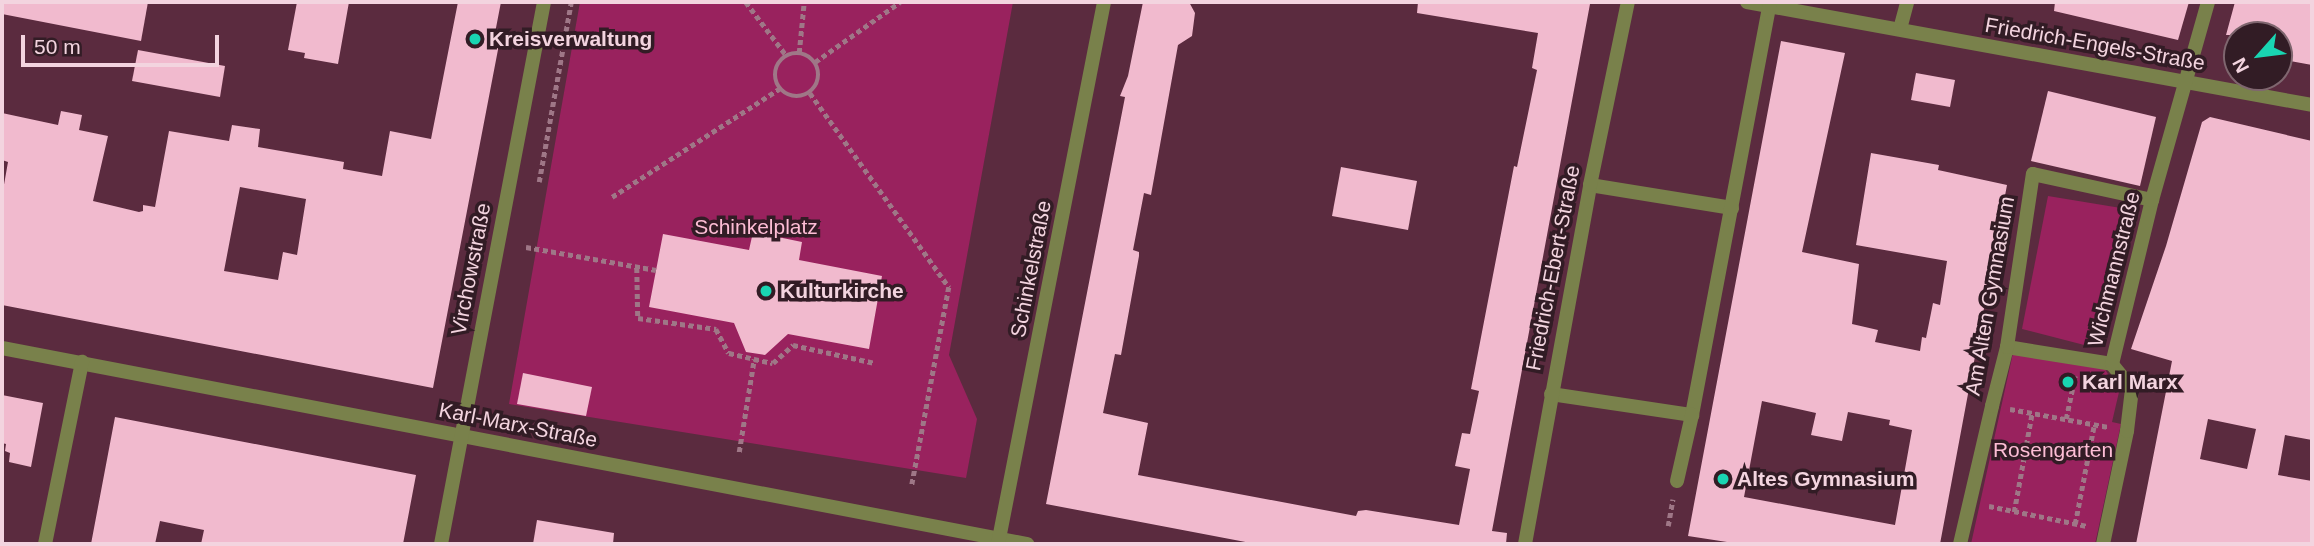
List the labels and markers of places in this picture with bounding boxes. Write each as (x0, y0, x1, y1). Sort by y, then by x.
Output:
place label: Kreisverwaltung (489, 26, 652, 52)
marker: Kreisverwaltung (467, 31, 483, 47)
place label: Kulturkirche (780, 278, 904, 304)
marker: Kulturkirche (758, 283, 774, 299)
place label: Karl Marx (2082, 369, 2178, 395)
marker: Karl Marx (2060, 374, 2076, 390)
place label: Altes Gymnasium (1737, 466, 1914, 492)
marker: Altes Gymnasium (1715, 471, 1731, 487)

